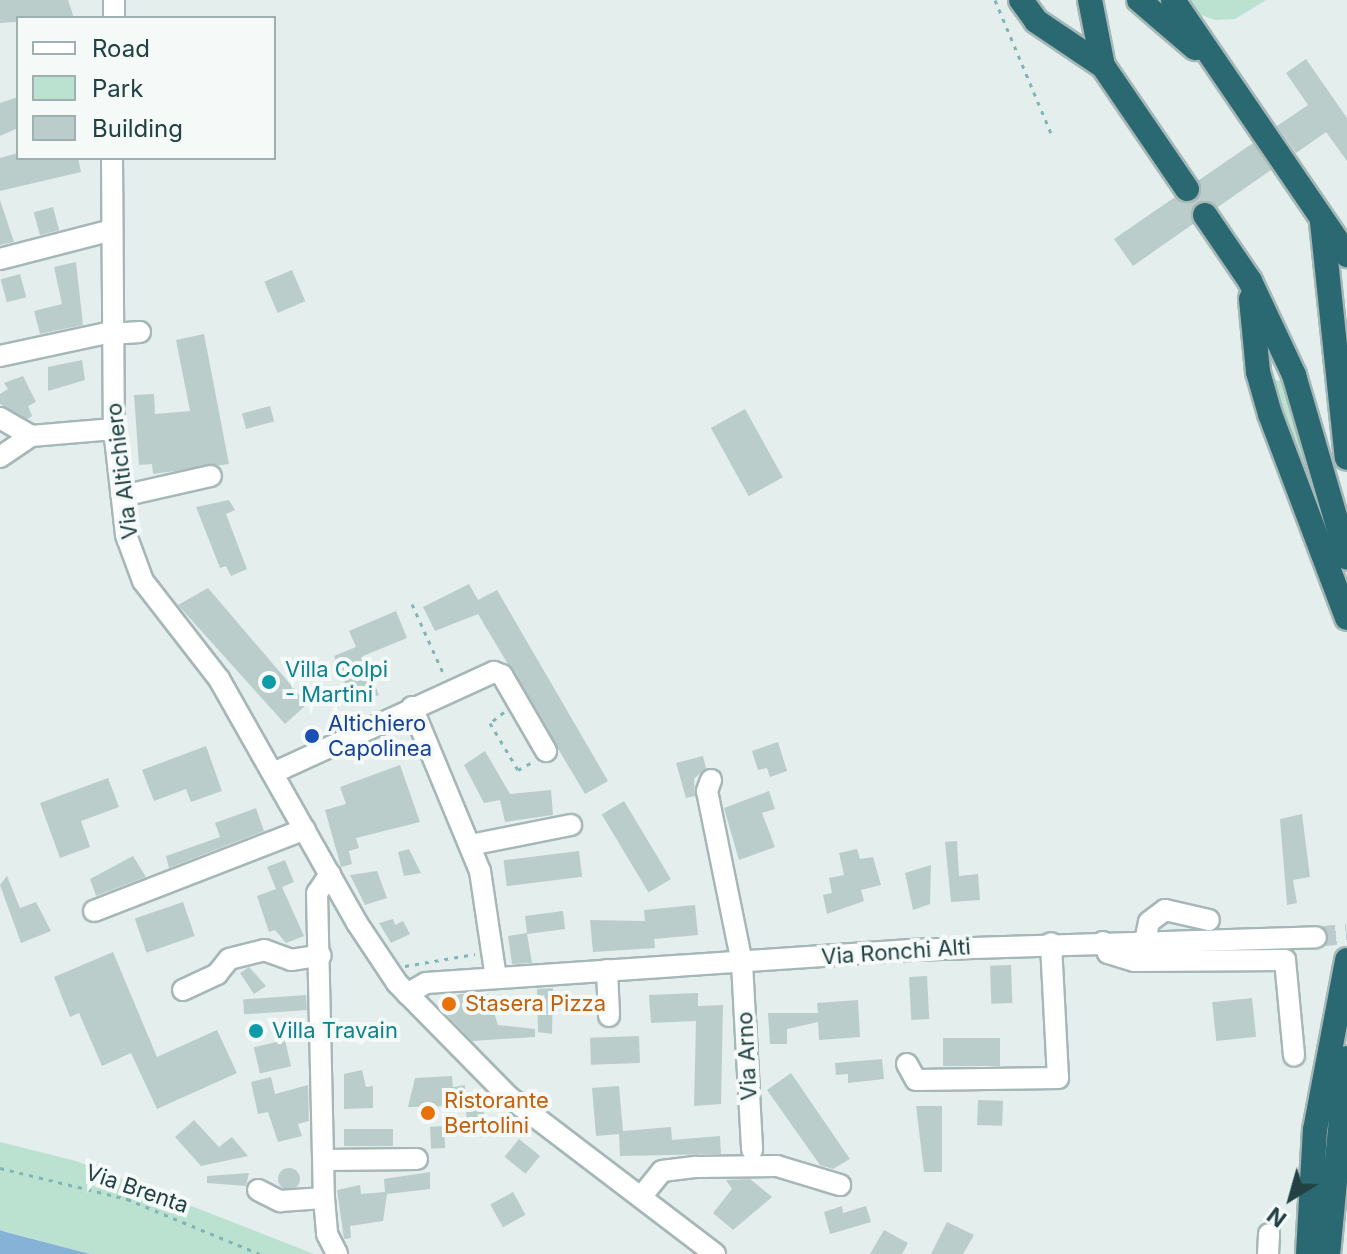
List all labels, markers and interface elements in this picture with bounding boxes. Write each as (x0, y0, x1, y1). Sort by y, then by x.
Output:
legend (16, 16, 276, 160)
text: Road (92, 34, 150, 63)
text: Park (92, 74, 143, 103)
text: Building (92, 114, 183, 143)
street label: Via Altichiero (101, 401, 143, 541)
place label: Villa Colpi - Martini (285, 656, 388, 708)
marker: Villa Colpi - Martini (260, 673, 278, 691)
place label: Altichiero Capolinea (328, 710, 432, 762)
marker: Altichiero Capolinea (303, 727, 321, 745)
street label: Via Ronchi Alti (821, 934, 971, 970)
place label: Stasera Pizza (465, 991, 606, 1017)
marker: Stasera Pizza (440, 995, 458, 1013)
street label: Via Arno (731, 1011, 763, 1101)
place label: Villa Travain (272, 1018, 398, 1044)
marker: Villa Travain (247, 1022, 265, 1040)
place label: Ristorante Bertolini (444, 1087, 549, 1138)
marker: Ristorante Bertolini (419, 1104, 437, 1122)
north arrow (1251, 1158, 1331, 1238)
street label: Via Brenta (82, 1159, 192, 1219)
text: N (1262, 1202, 1291, 1233)

